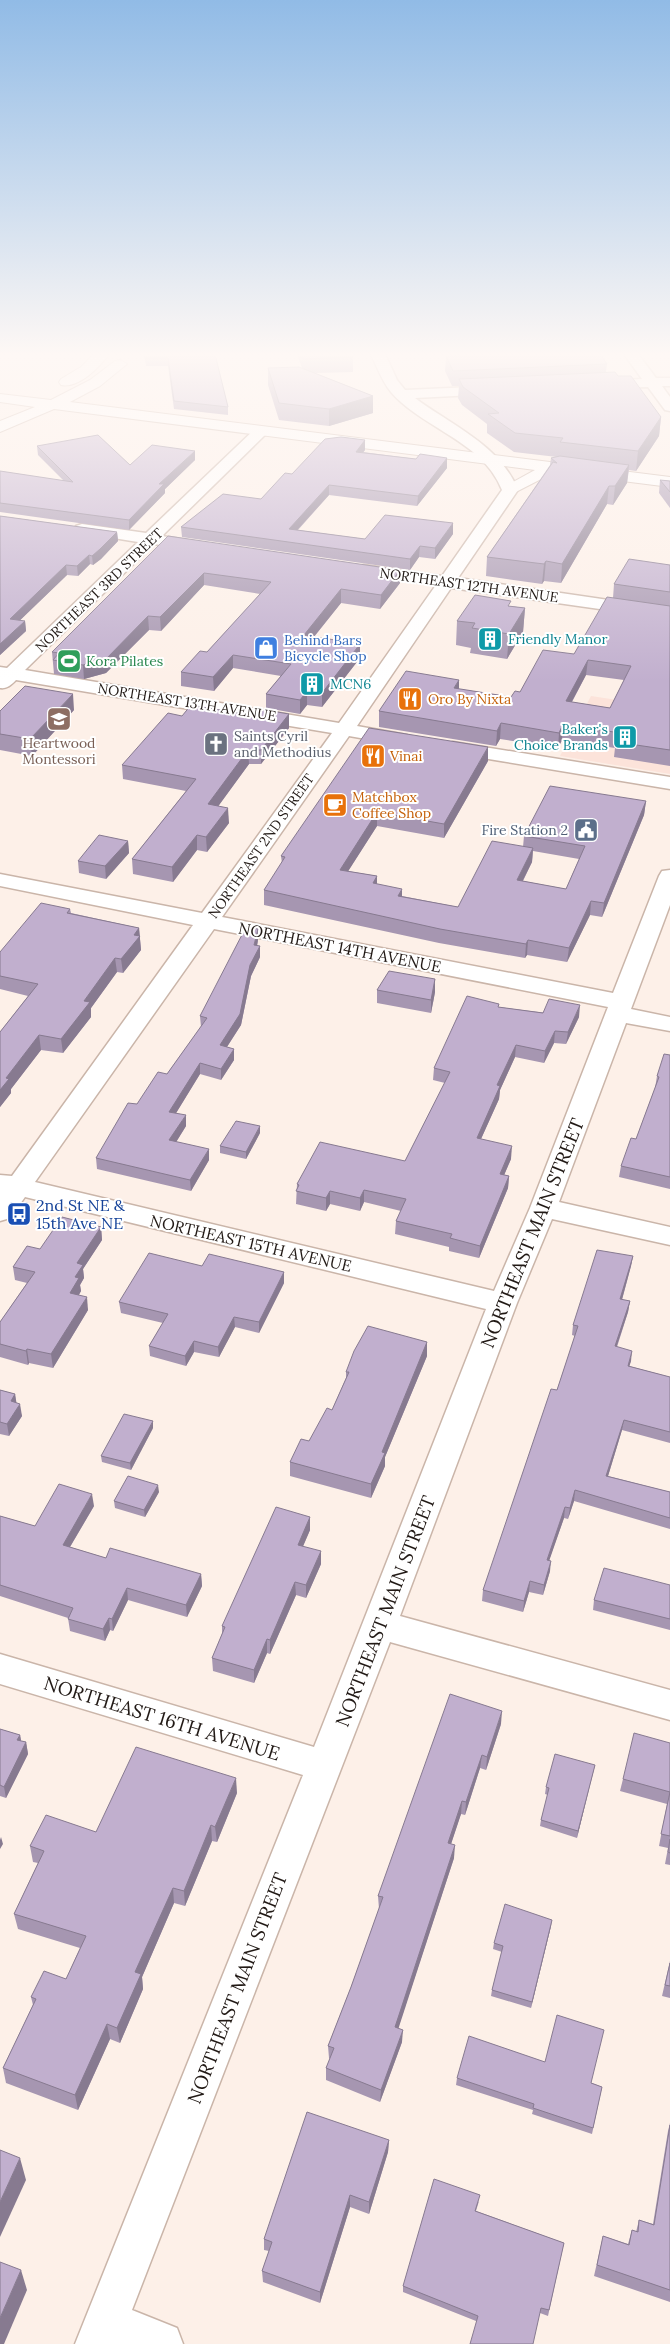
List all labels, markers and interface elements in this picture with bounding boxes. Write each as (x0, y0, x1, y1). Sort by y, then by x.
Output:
street label: NORTHEAST 3RD STREET (31, 524, 167, 656)
street label: NORTHEAST 12TH AVENUE (378, 564, 560, 607)
building icon: Friendly Manor (477, 626, 503, 652)
place label: Friendly Manor (508, 630, 608, 648)
place label: Behind Bars Bicycle Shop (284, 631, 367, 665)
shop icon: Behind Bars Bicycle Shop (253, 635, 279, 661)
sports icon: Kora Pilates (56, 648, 82, 674)
place label: Kora Pilates (86, 652, 163, 670)
building icon: MCN6 (299, 671, 325, 697)
place label: MCN6 (330, 675, 371, 693)
street label: NORTHEAST 13TH AVENUE (96, 679, 278, 725)
restaurant icon: Oro By Nixta (397, 686, 423, 712)
place label: Oro By Nixta (428, 690, 511, 708)
school or university icon: Heartwood Montessori (46, 706, 72, 732)
place label: Baker's Choice Brands (514, 720, 608, 754)
building icon: Baker's Choice Brands (612, 724, 638, 750)
place label: Saints Cyril and Methodius (234, 727, 331, 761)
church icon: Saints Cyril and Methodius (203, 731, 229, 757)
place label: Heartwood Montessori (22, 734, 96, 768)
restaurant icon: Vinai (360, 743, 386, 769)
place label: Vinai (389, 747, 423, 765)
street label: NORTHEAST 2ND STREET (204, 770, 318, 922)
place label: Matchbox Coffee Shop (352, 788, 431, 822)
cafe icon: Matchbox Coffee Shop (322, 792, 348, 818)
public building icon: Fire Station 2 (573, 817, 599, 843)
place label: Fire Station 2 (482, 821, 568, 839)
street label: NORTHEAST 14TH AVENUE (237, 917, 443, 977)
street label: NORTHEAST MAIN STREET (475, 1115, 589, 1351)
place label: 2nd St NE & 15th Ave NE (36, 1195, 126, 1233)
bus stop icon: 2nd St NE & 15th Ave NE (6, 1201, 32, 1227)
street label: NORTHEAST 15TH AVENUE (148, 1210, 354, 1276)
street label: NORTHEAST MAIN STREET (330, 1492, 440, 1730)
street label: NORTHEAST 16TH AVENUE (41, 1671, 283, 1765)
street label: NORTHEAST MAIN STREET (182, 1869, 292, 2107)

